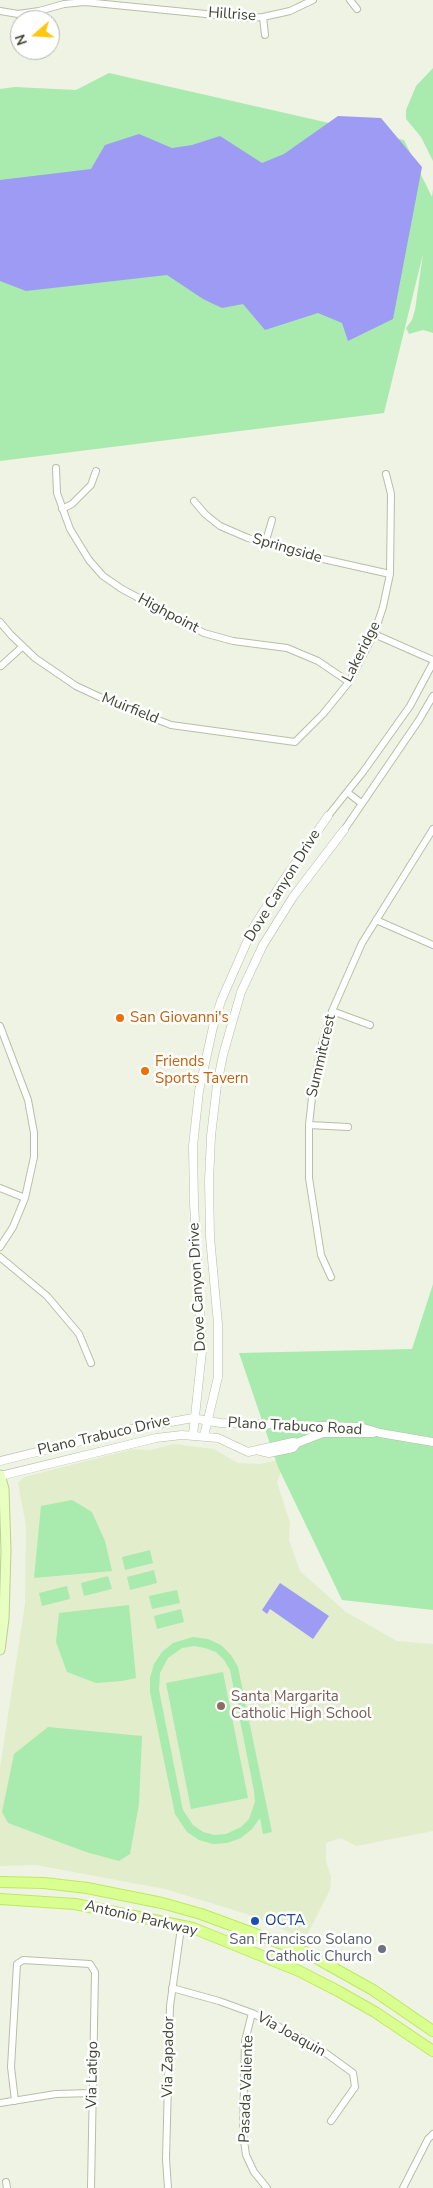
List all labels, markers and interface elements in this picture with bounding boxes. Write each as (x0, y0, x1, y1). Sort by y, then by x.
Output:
street label: Hillrise (208, 4, 256, 26)
north arrow (10, 10, 60, 60)
text: N (11, 32, 32, 48)
street label: Springside (250, 530, 324, 568)
street label: Highpoint (134, 590, 202, 638)
street label: Lakeridge (339, 619, 385, 685)
street label: Muirfield (99, 689, 161, 729)
street label: Dove Canyon Drive (241, 827, 325, 945)
place label: San Giovanni's (130, 1009, 229, 1027)
marker: San Giovanni's (114, 1012, 126, 1024)
street label: Summitcrest (304, 1013, 340, 1099)
place label: Friends Sports Tavern (155, 1053, 249, 1088)
marker: Friends Sports Tavern (139, 1065, 151, 1077)
street label: Dove Canyon Drive (186, 1222, 210, 1352)
street label: Plano Trabuco Drive (36, 1412, 172, 1460)
street label: Plano Trabuco Road (227, 1414, 363, 1440)
place label: Santa Margarita Catholic High School (231, 1688, 371, 1723)
marker: Santa Margarita Catholic High School (215, 1700, 227, 1712)
street label: Antonio Parkway (83, 1897, 199, 1941)
place label: OCTA (265, 1912, 305, 1930)
marker: OCTA (249, 1915, 261, 1927)
place label: San Francisco Solano Catholic Church (229, 1931, 372, 1966)
marker: San Francisco Solano Catholic Church (376, 1943, 388, 1955)
street label: Via Joaquin (253, 2009, 329, 2061)
street label: Via Zapador (159, 2016, 179, 2098)
street label: Pasada Valiente (236, 2035, 258, 2143)
street label: Via Latigo (83, 2041, 103, 2109)

